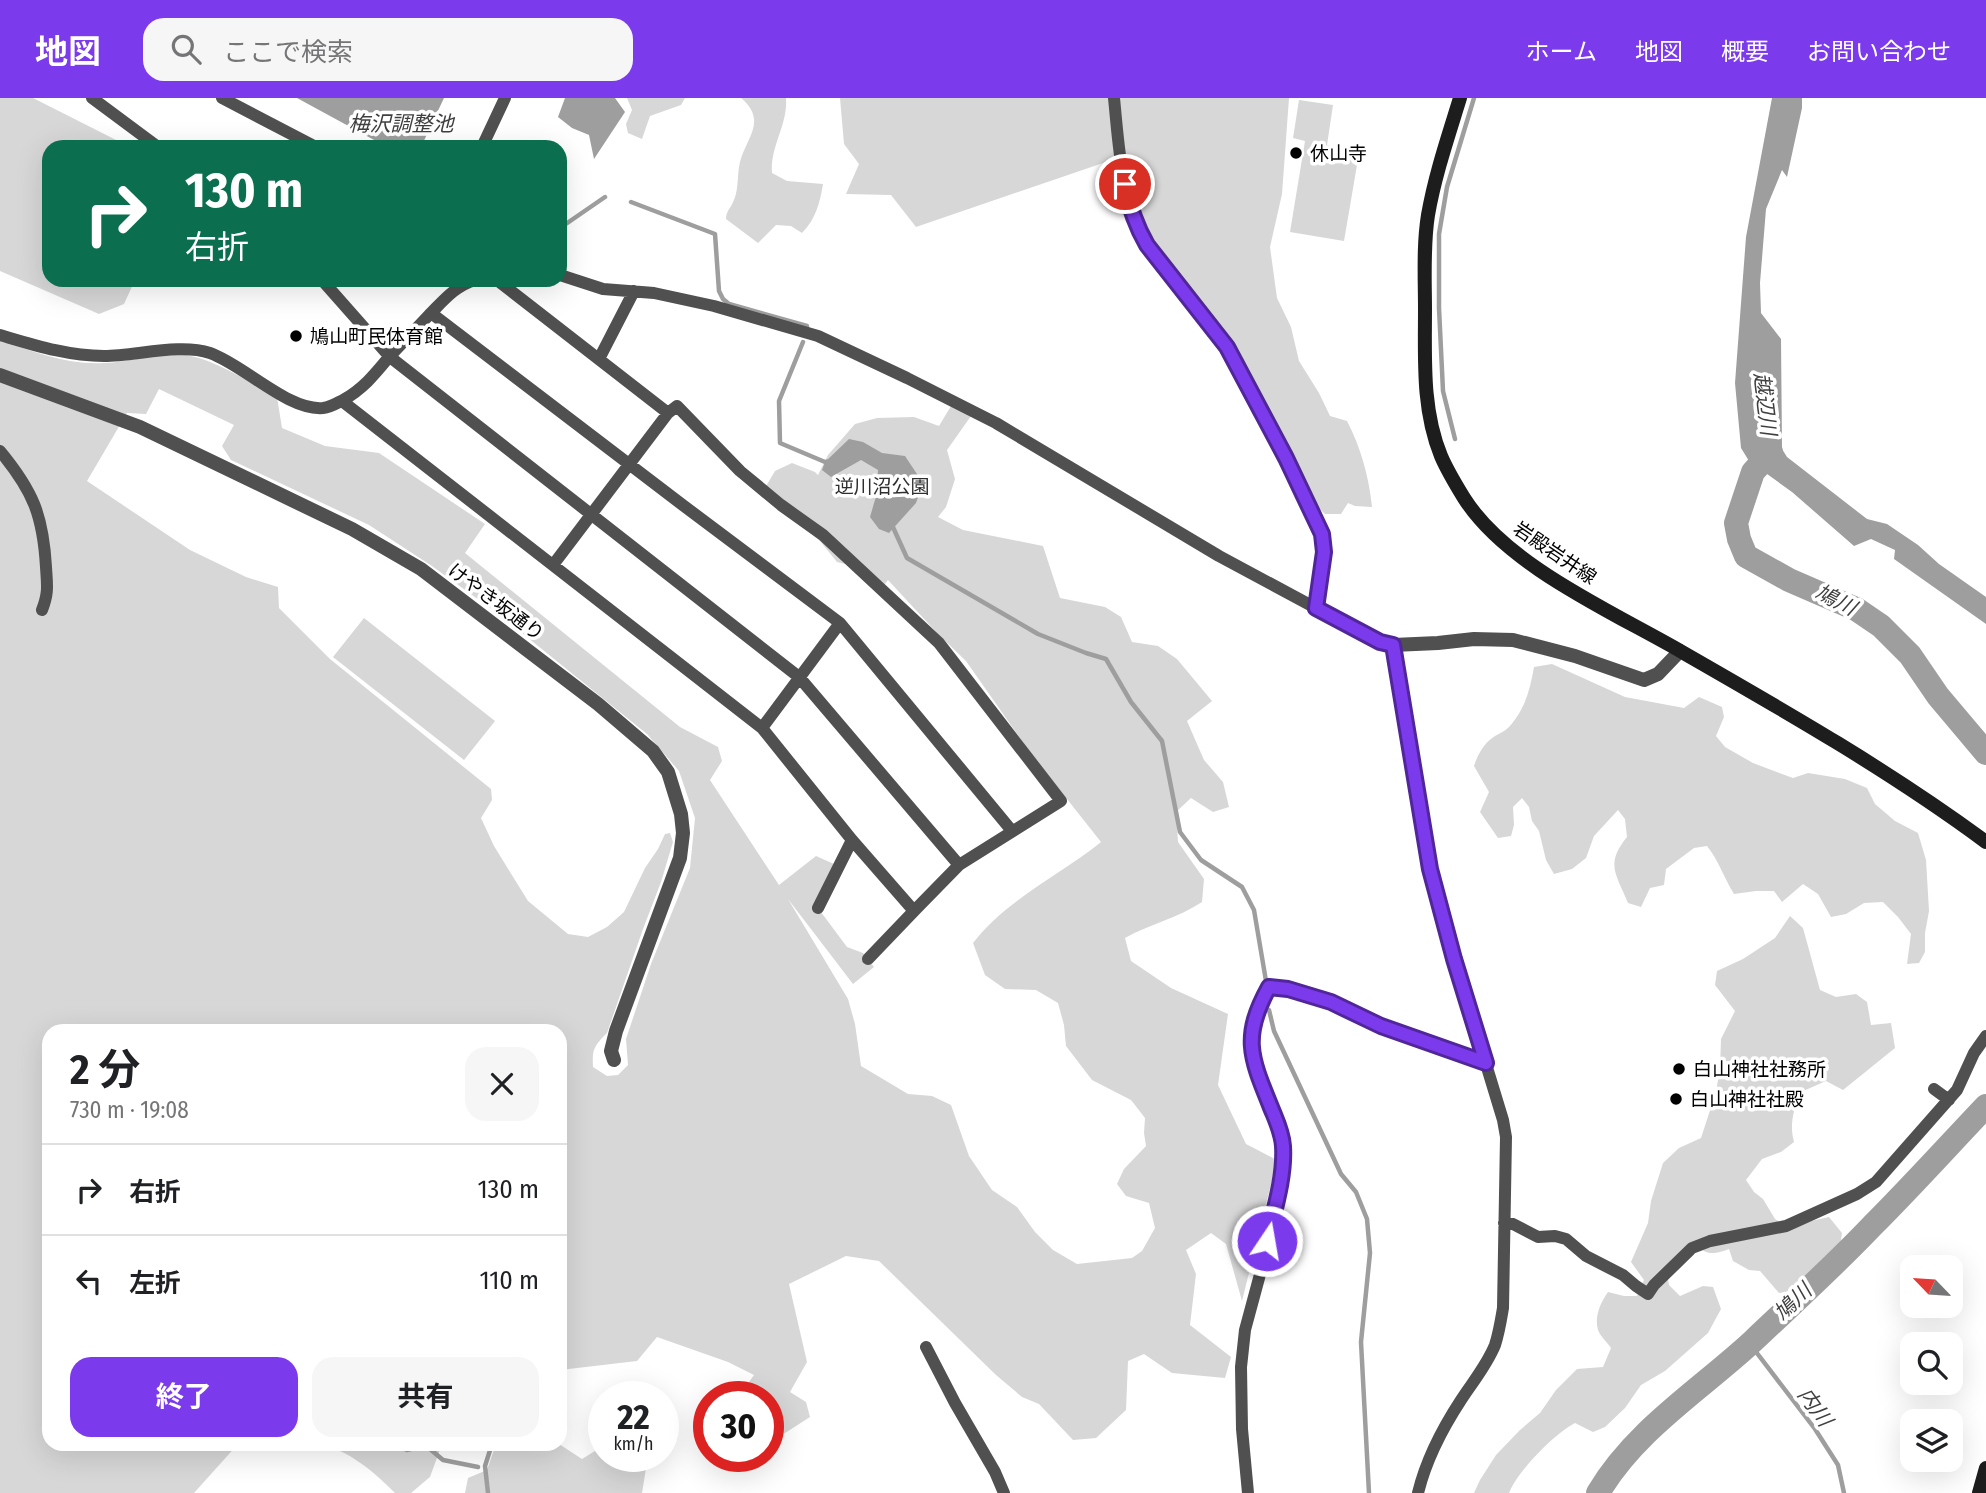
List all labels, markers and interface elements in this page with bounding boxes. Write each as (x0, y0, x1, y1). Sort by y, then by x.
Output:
search box (143, 18, 633, 81)
icon: search (167, 30, 205, 68)
text: 地図 (35, 32, 101, 72)
text: ここで検索 (223, 37, 353, 68)
text: ホーム (1526, 38, 1597, 66)
text: 地図 (1635, 38, 1683, 66)
text: 概要 (1721, 38, 1769, 66)
text: お問い合わせ (1807, 38, 1951, 66)
water label: 梅沢調整池 (349, 111, 455, 137)
place label: 休山寺 (1310, 142, 1367, 165)
marker: 休山寺 (1288, 145, 1304, 161)
pin (1095, 154, 1155, 214)
text: 130 m (185, 161, 303, 220)
icon: arrive (1106, 165, 1144, 203)
icon: right (70, 168, 161, 259)
text: 右折 (185, 228, 249, 266)
place label: 鳩山町民体育館 (310, 325, 443, 348)
marker: 鳩山町民体育館 (288, 328, 304, 344)
water label: 越辺川 (1748, 371, 1782, 439)
park label: 逆川沼公園 (834, 475, 930, 498)
street label: 岩殿岩井線 (1509, 517, 1601, 589)
street label: けやき坂通り (444, 559, 548, 645)
water label: 鳩川 (1811, 579, 1862, 622)
text: 2 分 (70, 1045, 140, 1095)
button: close (465, 1047, 539, 1121)
place label: 白山神社社務所 (1693, 1058, 1826, 1081)
marker: 白山神社社務所 (1671, 1061, 1687, 1077)
place label: 白山神社社殿 (1690, 1088, 1804, 1111)
marker: 白山神社社殿 (1668, 1091, 1684, 1107)
text: 730 m · 19:08 (70, 1096, 189, 1124)
icon: right (70, 1171, 108, 1209)
text: 130 m (477, 1174, 539, 1205)
text: 右折 (129, 1177, 181, 1208)
position arrow (1230, 1204, 1304, 1278)
north arrow (1900, 1255, 1964, 1318)
map controls (1900, 1255, 1963, 1472)
icon: left (70, 1262, 108, 1300)
text: 110 m (479, 1265, 539, 1296)
text: 左折 (129, 1268, 181, 1299)
water label: 鳩川 (1769, 1277, 1819, 1326)
button: search (1900, 1332, 1963, 1395)
button: 終了 (70, 1357, 298, 1437)
button: 共有 (312, 1357, 539, 1437)
speed limit sign: 30 (693, 1381, 784, 1472)
water label: 内川 (1792, 1382, 1839, 1433)
text: 22 (617, 1396, 650, 1438)
button: layers (1900, 1409, 1963, 1472)
text: km/h (613, 1433, 654, 1455)

